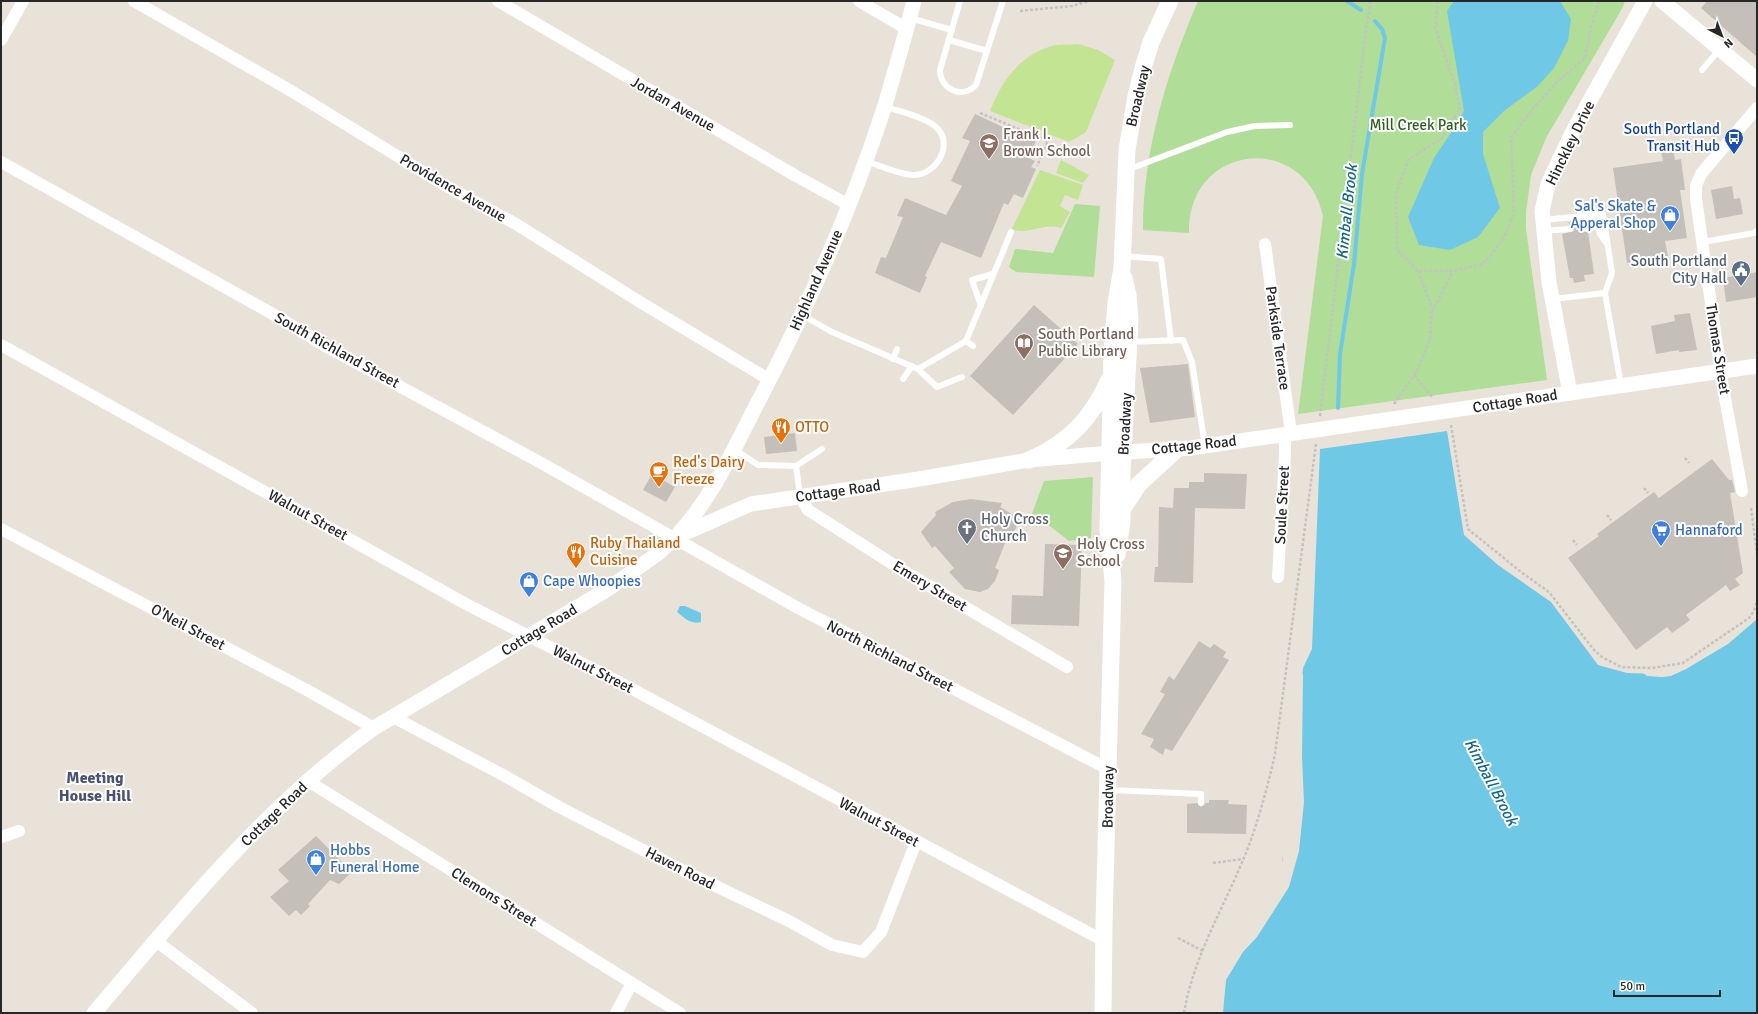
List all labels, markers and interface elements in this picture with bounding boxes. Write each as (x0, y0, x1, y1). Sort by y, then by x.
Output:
north arrow (1702, 16, 1742, 56)
text: N (1721, 36, 1736, 50)
street label: Broadway (1122, 64, 1154, 128)
street label: Jordan Avenue (628, 73, 718, 135)
street label: Hinckley Drive (1542, 98, 1598, 188)
park label: Mill Creek Park (1369, 116, 1467, 134)
place label: South Portland Transit Hub (1624, 120, 1720, 155)
place label: Frank I. Brown School (1003, 125, 1091, 160)
bus stop icon: South Portland Transit Hub (1723, 127, 1745, 155)
school or university icon: Frank I. Brown School (978, 132, 1000, 160)
street label: Providence Avenue (396, 150, 510, 226)
water label: Kimball Brook (1332, 161, 1362, 261)
place label: Sal's Skate & Apperal Shop (1570, 197, 1657, 232)
shop icon: Sal's Skate & Apperal Shop (1659, 204, 1681, 232)
street label: Highland Avenue (786, 227, 846, 333)
place label: South Portland City Hall (1631, 252, 1727, 287)
public building icon: South Portland City Hall (1730, 259, 1752, 287)
street label: Parkside Terrace (1262, 285, 1294, 391)
street label: Thomas Street (1702, 302, 1734, 396)
street label: South Richland Street (271, 308, 403, 392)
place label: South Portland Public Library (1038, 325, 1134, 360)
library icon: South Portland Public Library (1013, 332, 1035, 360)
street label: Cottage Road (1471, 385, 1559, 417)
street label: Broadway (1114, 392, 1136, 456)
restaurant icon: OTTO (770, 416, 792, 444)
place label: OTTO (795, 418, 829, 436)
street label: Cottage Road (1151, 432, 1237, 458)
place label: Red's Dairy Freeze (673, 453, 744, 488)
cafe icon: Red's Dairy Freeze (648, 460, 670, 488)
street label: Soule Street (1271, 465, 1293, 545)
street label: Cottage Road (794, 476, 882, 506)
street label: Walnut Street (265, 486, 351, 544)
place label: Holy Cross Church (981, 510, 1049, 545)
church icon: Holy Cross Church (956, 517, 978, 545)
supermarket icon: Hannaford (1650, 519, 1672, 547)
place label: Hannaford (1675, 521, 1743, 539)
place label: Ruby Thailand Cuisine (590, 534, 681, 569)
place label: Holy Cross School (1077, 535, 1145, 570)
restaurant icon: Ruby Thailand Cuisine (565, 541, 587, 569)
school or university icon: Holy Cross School (1052, 542, 1074, 570)
street label: Emery Street (890, 557, 970, 615)
shop icon: Cape Whoopies (518, 570, 540, 598)
place label: Cape Whoopies (543, 572, 641, 590)
street label: O'Neil Street (148, 600, 228, 654)
street label: Cottage Road (498, 600, 580, 660)
street label: North Richland Street (824, 616, 956, 696)
street label: Walnut Street (550, 641, 636, 697)
water label: Kimball Brook (1460, 735, 1523, 831)
street label: Broadway (1098, 766, 1118, 828)
district label: Meeting House Hill (59, 768, 131, 806)
street label: Cottage Road (237, 778, 311, 850)
street label: Walnut Street (836, 793, 922, 851)
place label: Hobbs Funeral Home (330, 841, 419, 876)
street label: Haven Road (642, 843, 718, 893)
shop icon: Hobbs Funeral Home (305, 848, 327, 876)
street label: Clemons Street (448, 863, 540, 931)
scale bar (1614, 972, 1720, 998)
text: 50 m (1620, 979, 1645, 994)

